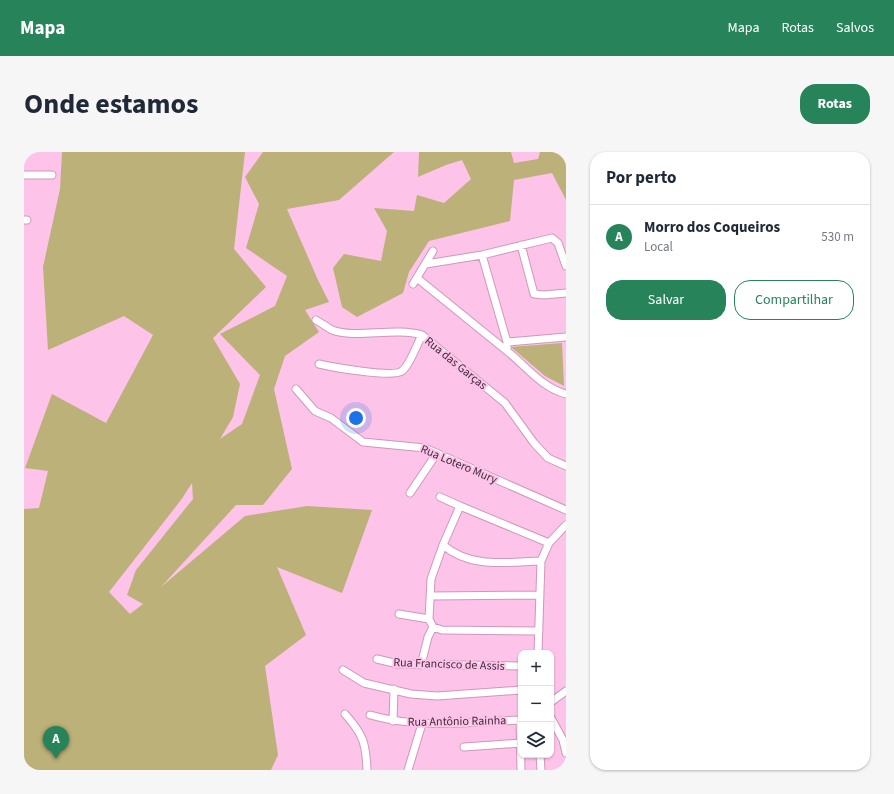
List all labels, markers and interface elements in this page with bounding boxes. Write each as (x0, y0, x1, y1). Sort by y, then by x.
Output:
text: Mapa (20, 15, 65, 42)
text: Mapa (728, 18, 759, 38)
text: Rotas (781, 18, 814, 38)
text: Salvos (836, 18, 874, 38)
text: Onde estamos (24, 84, 198, 124)
button: Rotas (800, 84, 870, 124)
text: Por perto (606, 166, 676, 190)
text: Morro dos Coqueiros (644, 217, 780, 238)
text: A (615, 228, 623, 246)
text: 530 m (821, 228, 854, 246)
text: Local (644, 238, 673, 256)
button: Salvar (606, 280, 726, 320)
button: Compartilhar (734, 280, 854, 320)
street label: Rua das Garças (421, 333, 491, 394)
your location (346, 408, 366, 428)
street label: Rua Lotero Mury (418, 441, 500, 488)
map controls (518, 650, 554, 758)
button: + (518, 650, 554, 686)
street label: Rua Francisco de Assis (393, 654, 505, 675)
button: − (518, 686, 554, 722)
street label: Rua Antônio Rainha (408, 712, 506, 731)
button: layers (518, 722, 554, 758)
pin: A (43, 726, 69, 759)

